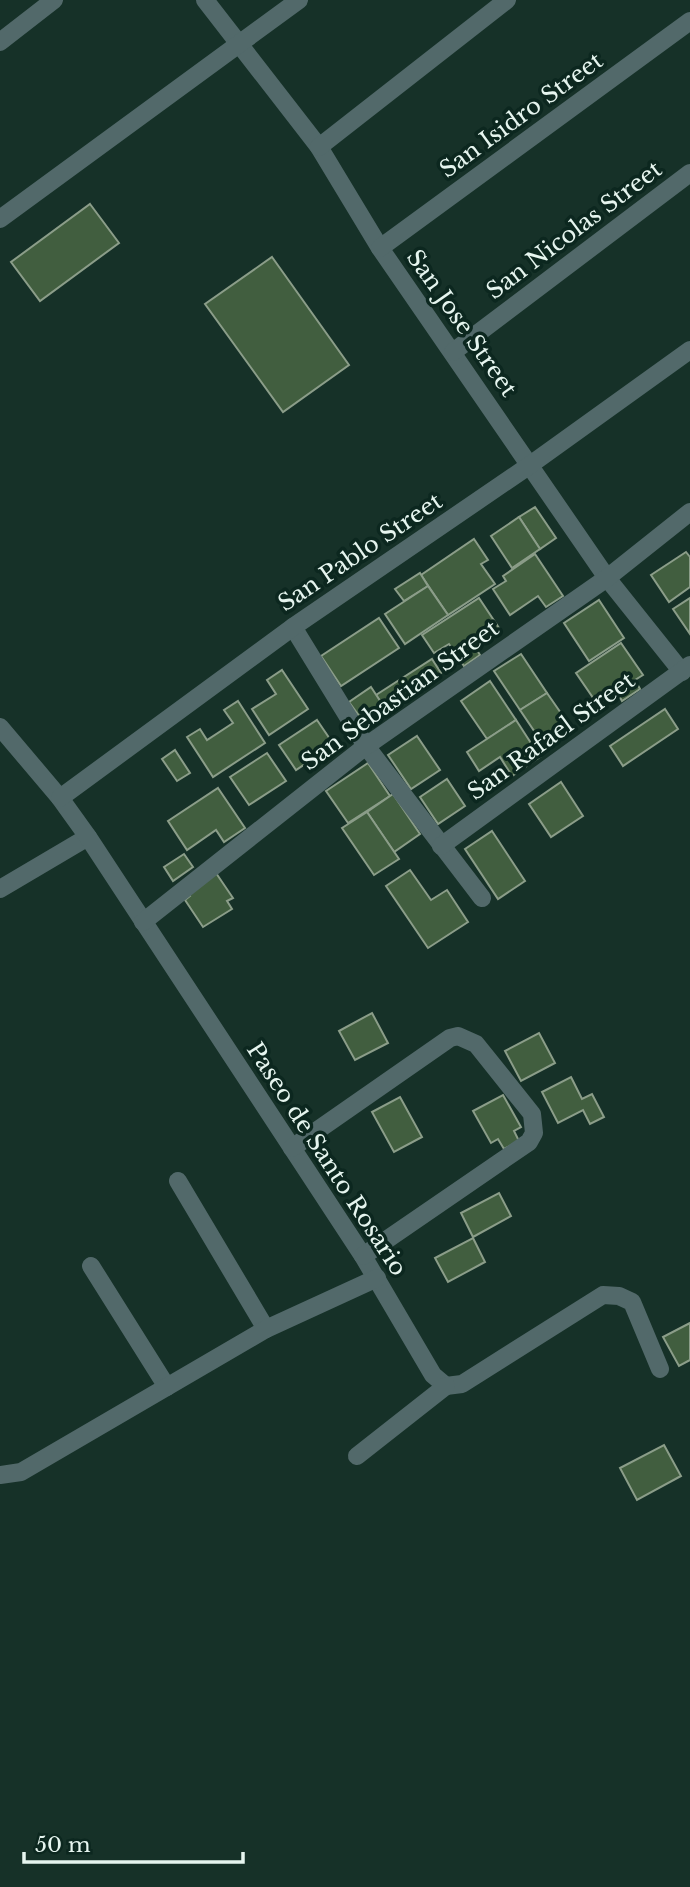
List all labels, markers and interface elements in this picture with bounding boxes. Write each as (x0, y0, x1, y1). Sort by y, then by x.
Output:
street label: San Isidro Street (434, 46, 608, 184)
street label: San Nicolas Street (481, 155, 667, 305)
street label: San Jose Street (401, 244, 523, 402)
street label: San Pablo Street (273, 487, 448, 617)
street label: San Sebastian Street (296, 614, 504, 776)
street label: San Rafael Street (462, 666, 640, 806)
street label: Paseo de Santo Rosario (241, 1037, 413, 1281)
scale bar (24, 1820, 243, 1864)
text: 50 m (35, 1832, 91, 1858)

